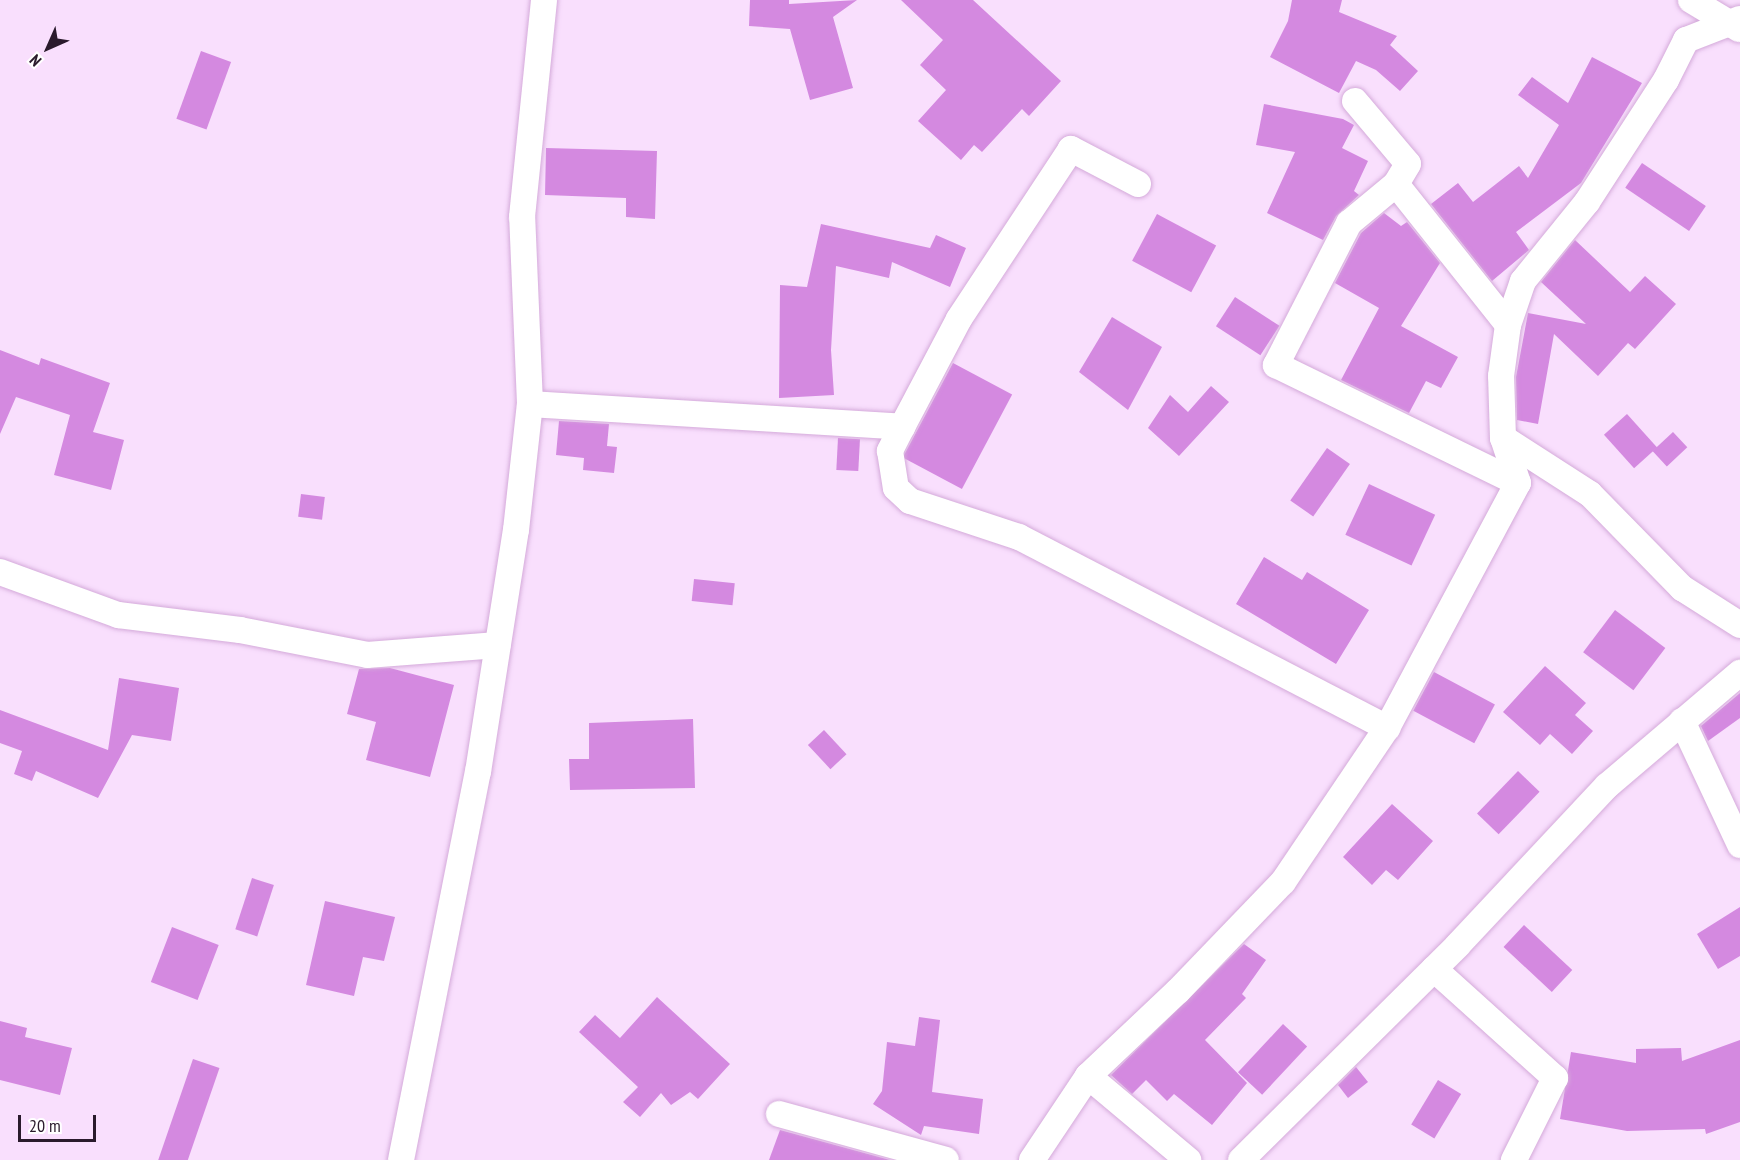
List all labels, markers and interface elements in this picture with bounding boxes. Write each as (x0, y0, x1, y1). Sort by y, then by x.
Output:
north arrow (18, 18, 78, 78)
text: N (25, 51, 45, 71)
scale bar (21, 1103, 99, 1141)
text: 20 m (29, 1114, 61, 1137)

